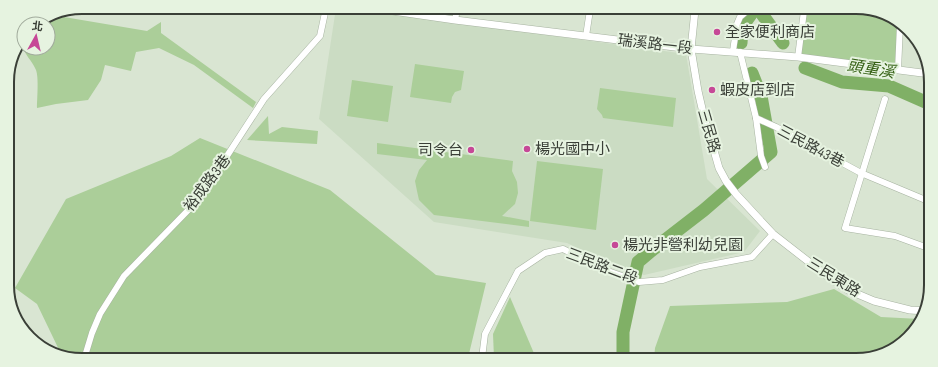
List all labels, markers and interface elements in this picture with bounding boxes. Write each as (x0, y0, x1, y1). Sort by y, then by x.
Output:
north arrow (16, 16, 56, 56)
text: 北 (31, 19, 44, 34)
place label: 全家便利商店 (725, 23, 815, 42)
marker: 全家便利商店 (712, 27, 722, 37)
street label: 瑞溪路一段 (617, 30, 693, 58)
water label: 頭重溪 (846, 56, 898, 83)
place label: 蝦皮店到店 (720, 81, 795, 100)
marker: 蝦皮店到店 (707, 85, 717, 95)
street label: 三民路 (693, 107, 724, 155)
street label: 三民路43巷 (774, 121, 847, 172)
place label: 楊光國中小 (535, 140, 610, 159)
place label: 司令台 (418, 141, 463, 160)
marker: 楊光國中小 (522, 144, 532, 154)
marker: 司令台 (466, 145, 476, 155)
street label: 裕成路3巷 (180, 151, 235, 215)
place label: 楊光非營利幼兒園 (623, 236, 743, 255)
marker: 楊光非營利幼兒園 (610, 240, 620, 250)
street label: 三民路二段 (563, 244, 640, 289)
street label: 三民東路 (803, 253, 864, 301)

